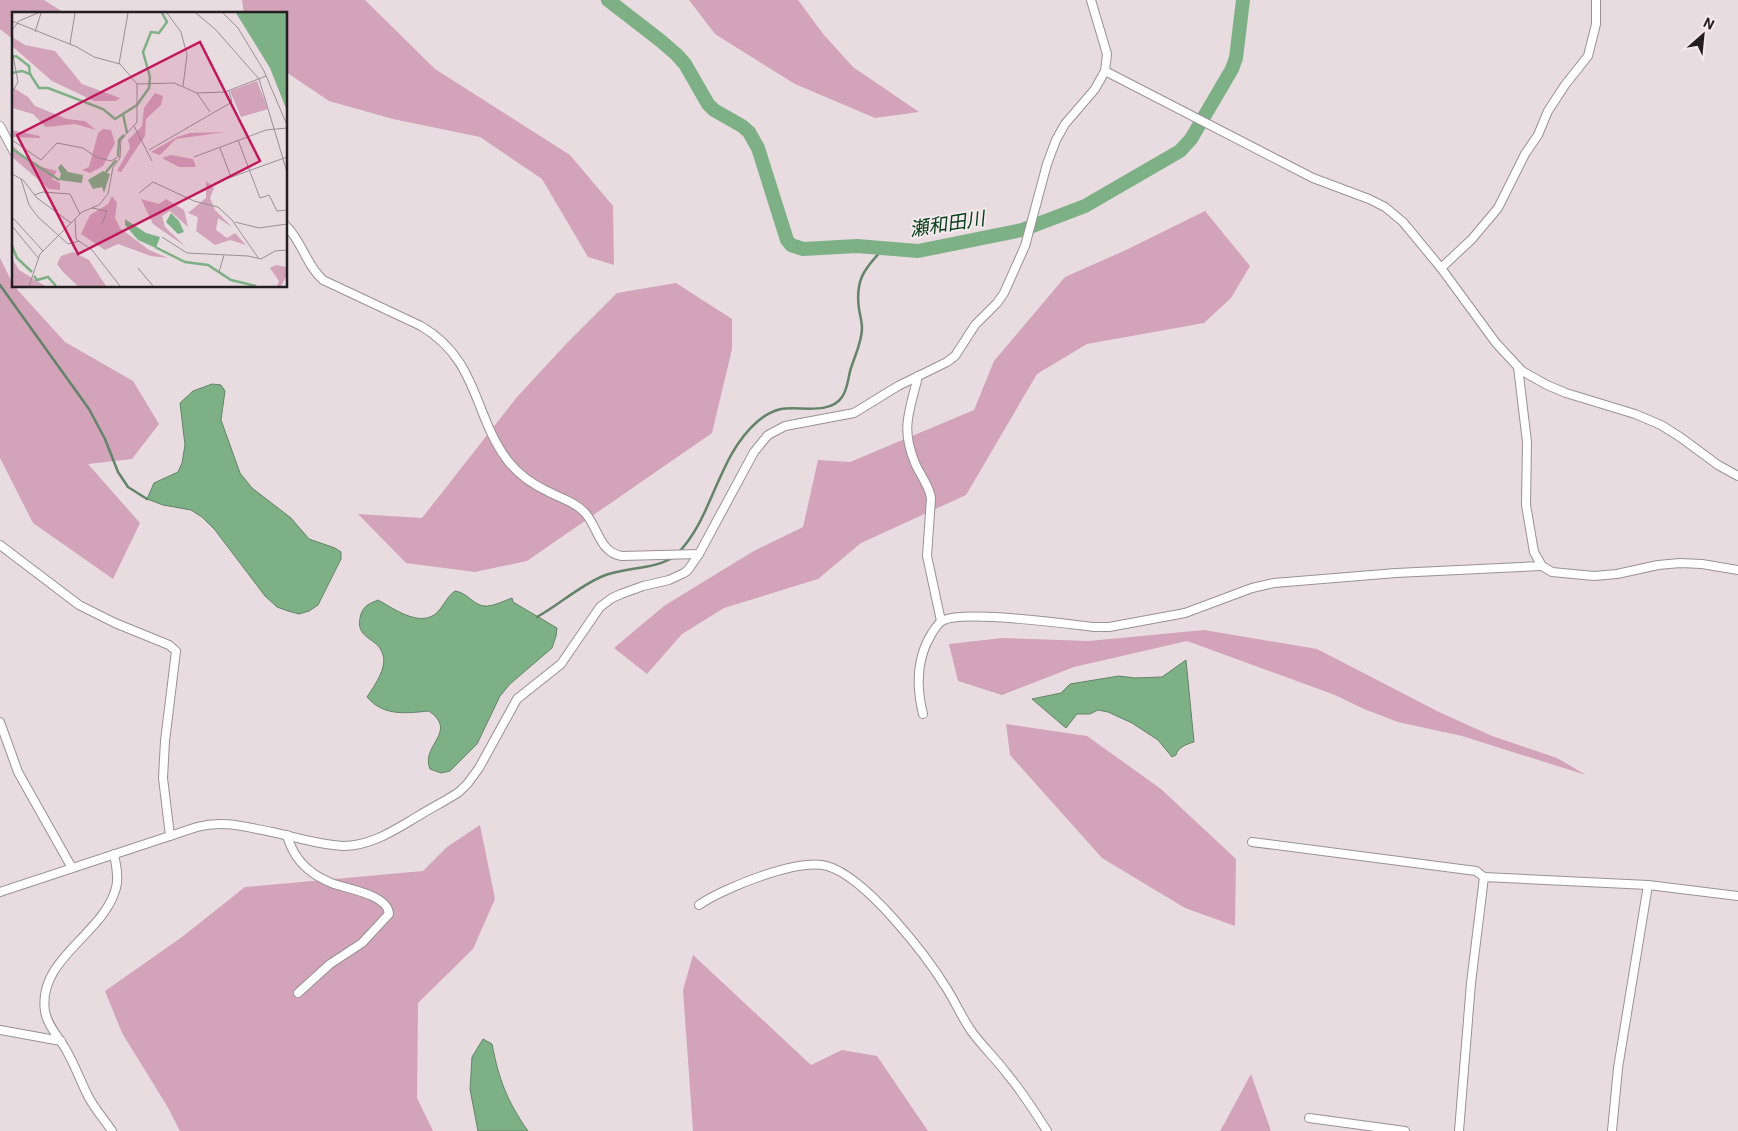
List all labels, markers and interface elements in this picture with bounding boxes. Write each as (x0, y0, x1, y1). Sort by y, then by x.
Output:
north arrow (1678, 10, 1728, 60)
inset map (12, 12, 288, 288)
text: N (1701, 14, 1717, 33)
water label: 瀬和田川 (908, 206, 988, 241)

